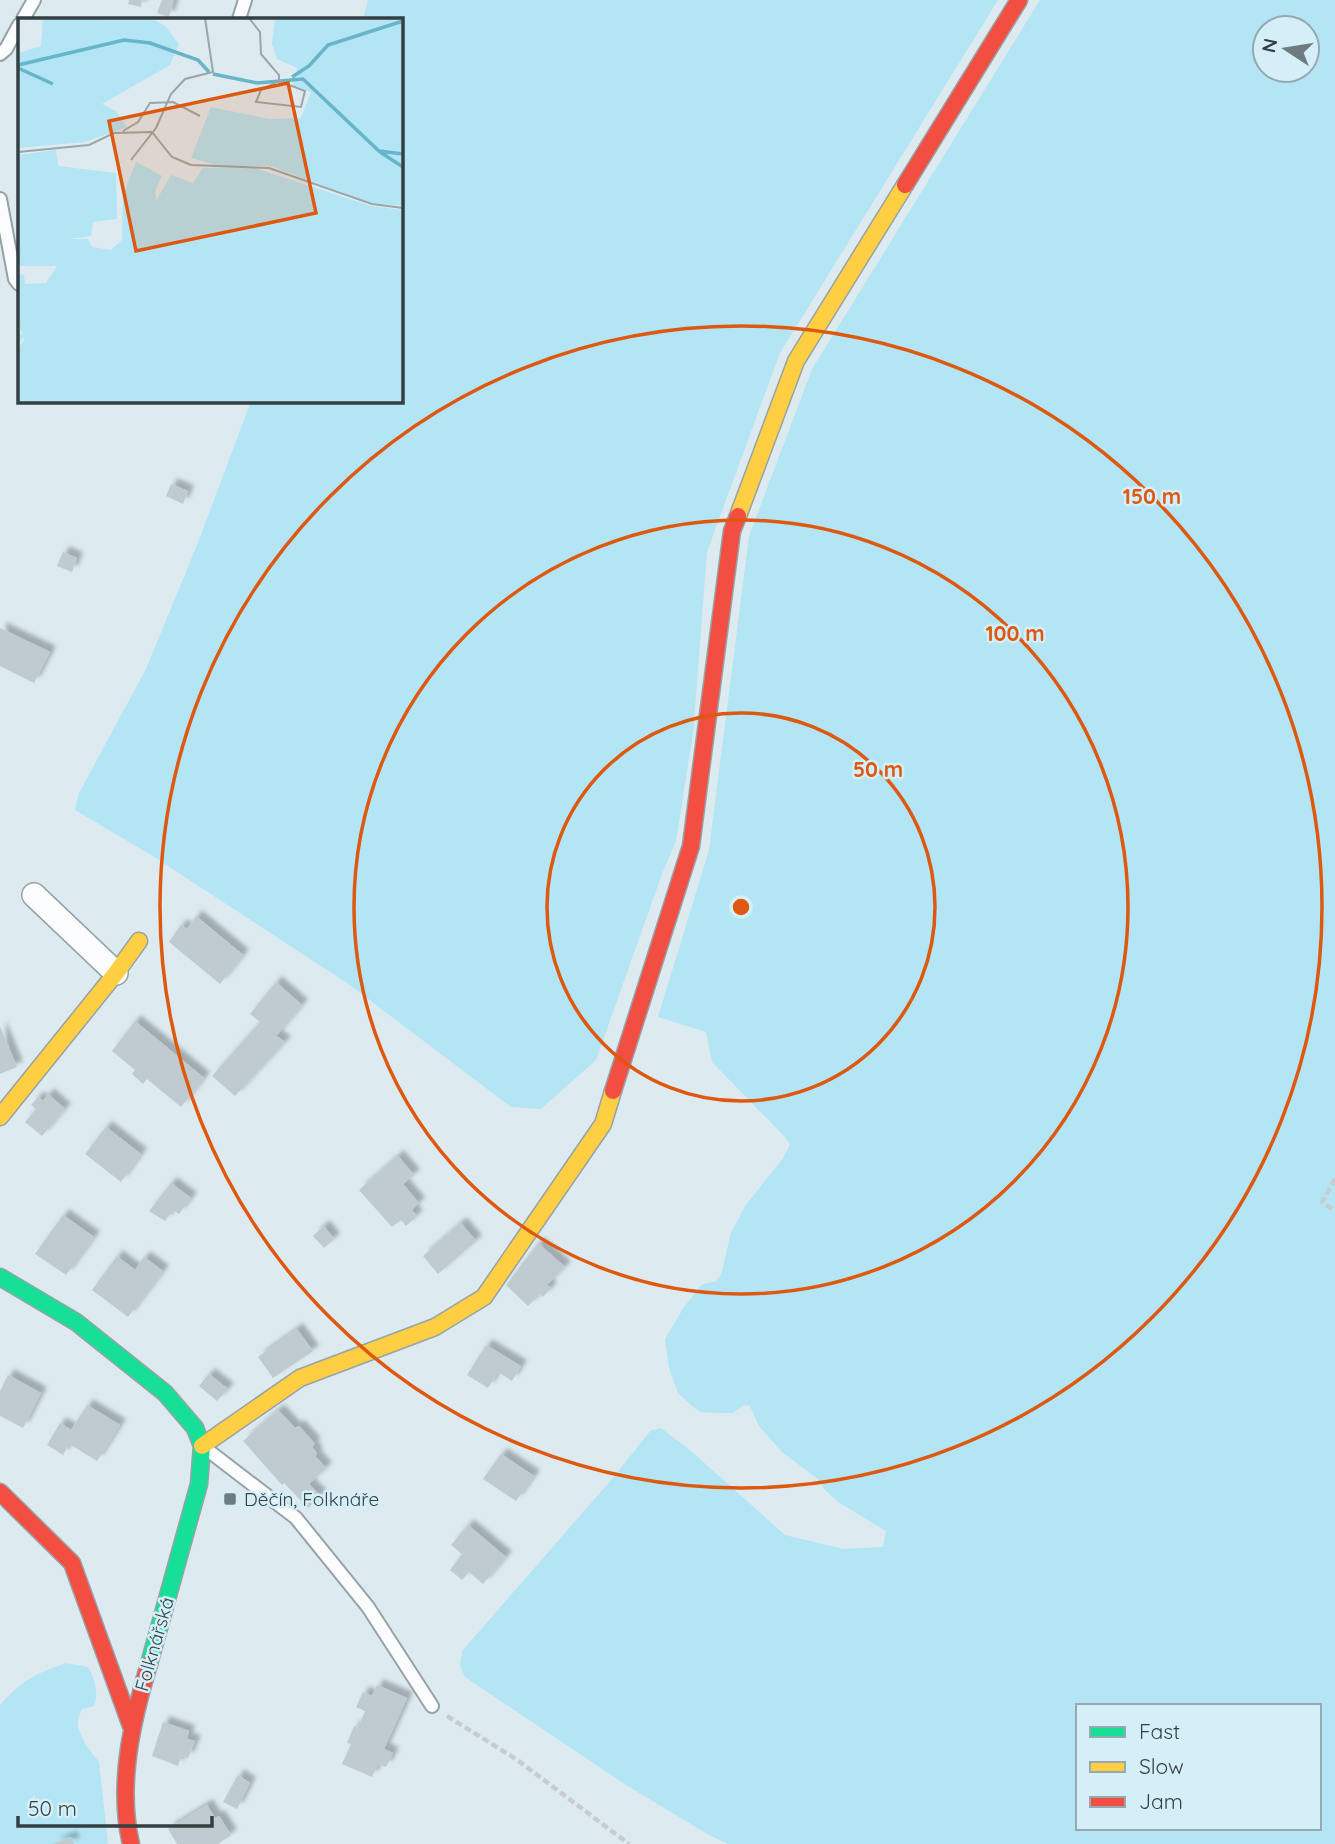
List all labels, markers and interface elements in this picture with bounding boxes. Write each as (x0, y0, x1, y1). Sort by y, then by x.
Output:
north arrow (1251, 14, 1321, 84)
inset map (18, 18, 402, 402)
text: N (1256, 36, 1283, 55)
text: 150 m (1123, 483, 1181, 509)
text: 100 m (985, 620, 1045, 646)
text: 50 m (853, 756, 903, 782)
centre of rings (729, 895, 753, 919)
place label: Děčín, Folknáře (244, 1487, 379, 1511)
marker: Děčín, Folknáře (222, 1491, 238, 1507)
street label: Folknářská (129, 1594, 179, 1694)
legend (1076, 1704, 1321, 1830)
text: Fast (1139, 1718, 1180, 1744)
text: Slow (1139, 1753, 1184, 1779)
scale bar (18, 1784, 212, 1828)
text: Jam (1139, 1788, 1183, 1814)
text: 50 m (28, 1795, 77, 1821)

